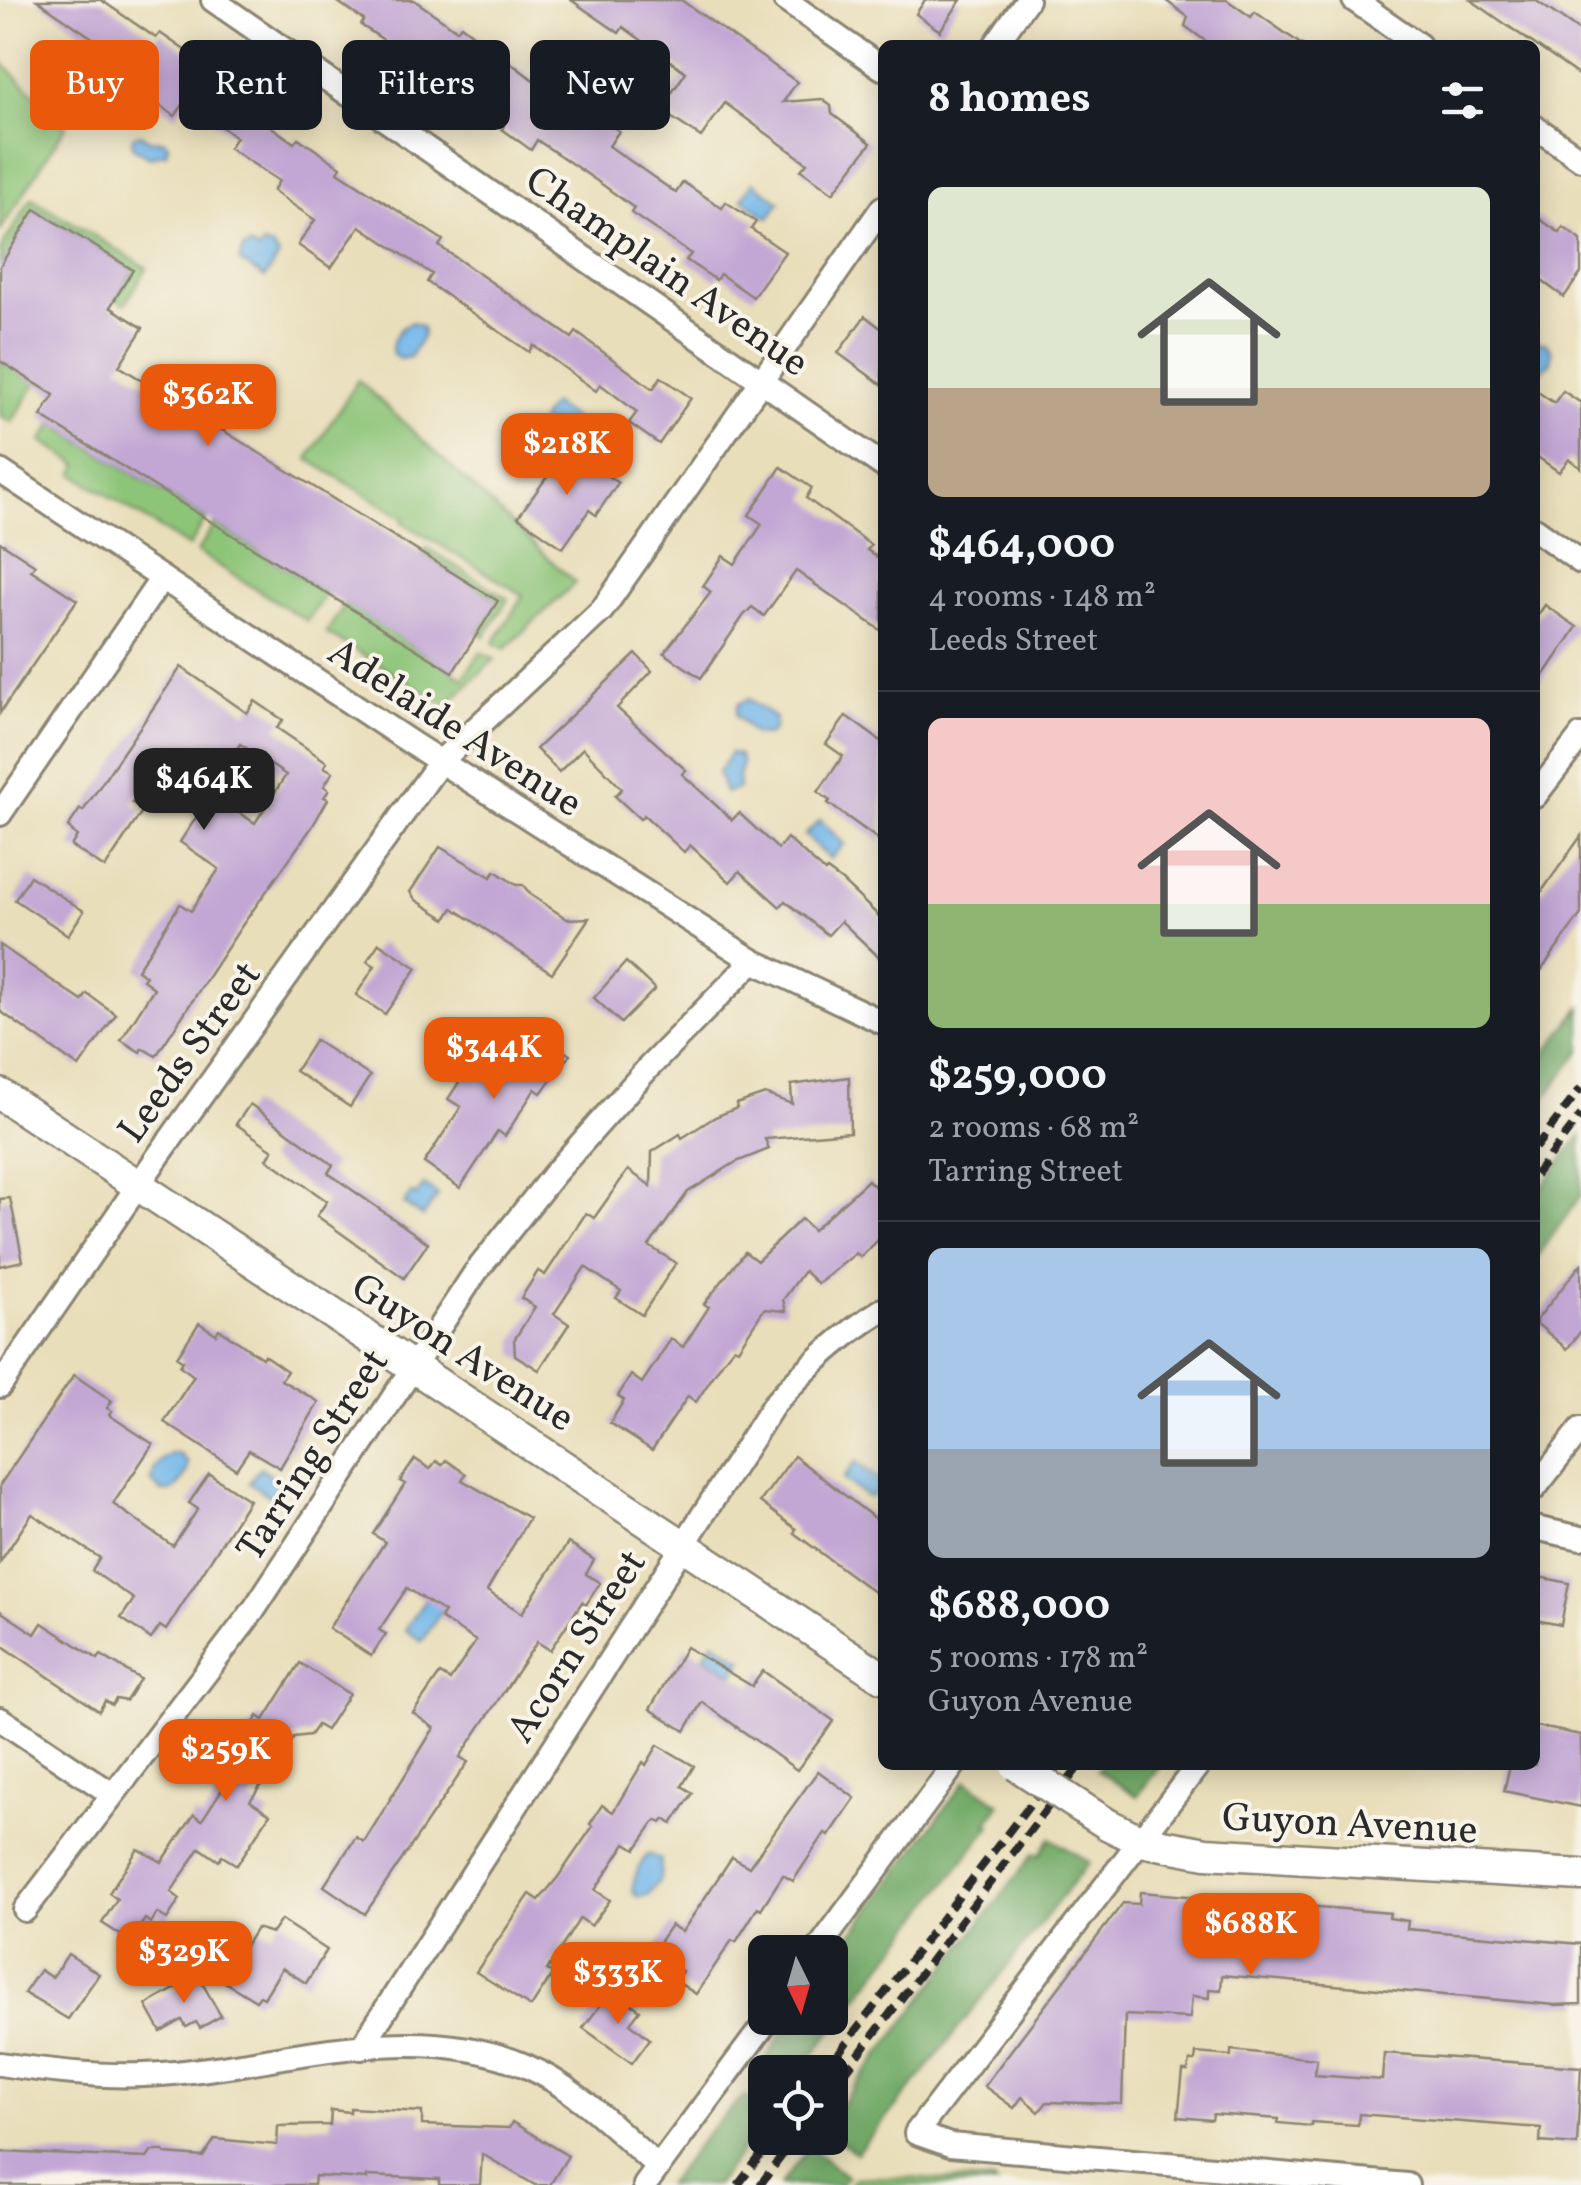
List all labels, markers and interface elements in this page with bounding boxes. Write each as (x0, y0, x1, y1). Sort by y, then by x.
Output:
chip: Buy (30, 40, 159, 130)
chip: Rent (179, 40, 322, 130)
chip: Filters (342, 40, 510, 130)
chip: New (530, 40, 670, 130)
text: 8 homes (928, 71, 1091, 130)
icon: filters (1435, 73, 1490, 128)
street label: Champlain Avenue (513, 154, 819, 392)
icon: home (1119, 252, 1299, 432)
pin: $362K (138, 364, 278, 449)
text: $362K (162, 374, 254, 418)
pin: $218K (497, 413, 637, 498)
text: $218K (523, 423, 611, 467)
text: $464,000 (928, 517, 1115, 576)
text: 4 rooms · 148 m² (928, 576, 1156, 620)
text: Leeds Street (928, 620, 1098, 664)
street label: Adelaide Avenue (316, 626, 592, 833)
pin: $464K (134, 748, 274, 833)
text: $464K (156, 758, 252, 802)
icon: home (1119, 783, 1299, 963)
street label: Leeds Street (106, 951, 276, 1156)
pin: $344K (424, 1017, 564, 1102)
text: $344K (446, 1027, 542, 1071)
text: $259,000 (928, 1048, 1107, 1107)
text: 2 rooms · 68 m² (928, 1107, 1139, 1151)
text: Tarring Street (928, 1151, 1123, 1195)
street label: Guyon Avenue (339, 1261, 584, 1448)
icon: home (1119, 1313, 1299, 1493)
street label: Tarring Street (225, 1339, 404, 1574)
street label: Acorn Street (495, 1540, 662, 1755)
text: $688,000 (928, 1578, 1110, 1637)
text: 5 rooms · 178 m² (928, 1637, 1148, 1681)
text: Guyon Avenue (928, 1681, 1133, 1725)
pin: $259K (156, 1719, 296, 1804)
text: $259K (181, 1729, 271, 1773)
street label: Guyon Avenue (1221, 1791, 1479, 1861)
pin: $688K (1181, 1893, 1321, 1978)
text: $688K (1204, 1903, 1298, 1947)
pin: $329K (114, 1921, 254, 2006)
text: $329K (138, 1931, 230, 1975)
north arrow (748, 1935, 848, 2035)
map controls (748, 1935, 848, 2155)
pin: $333K (548, 1942, 688, 2027)
text: $333K (573, 1952, 663, 1996)
button: locate (748, 2055, 848, 2155)

